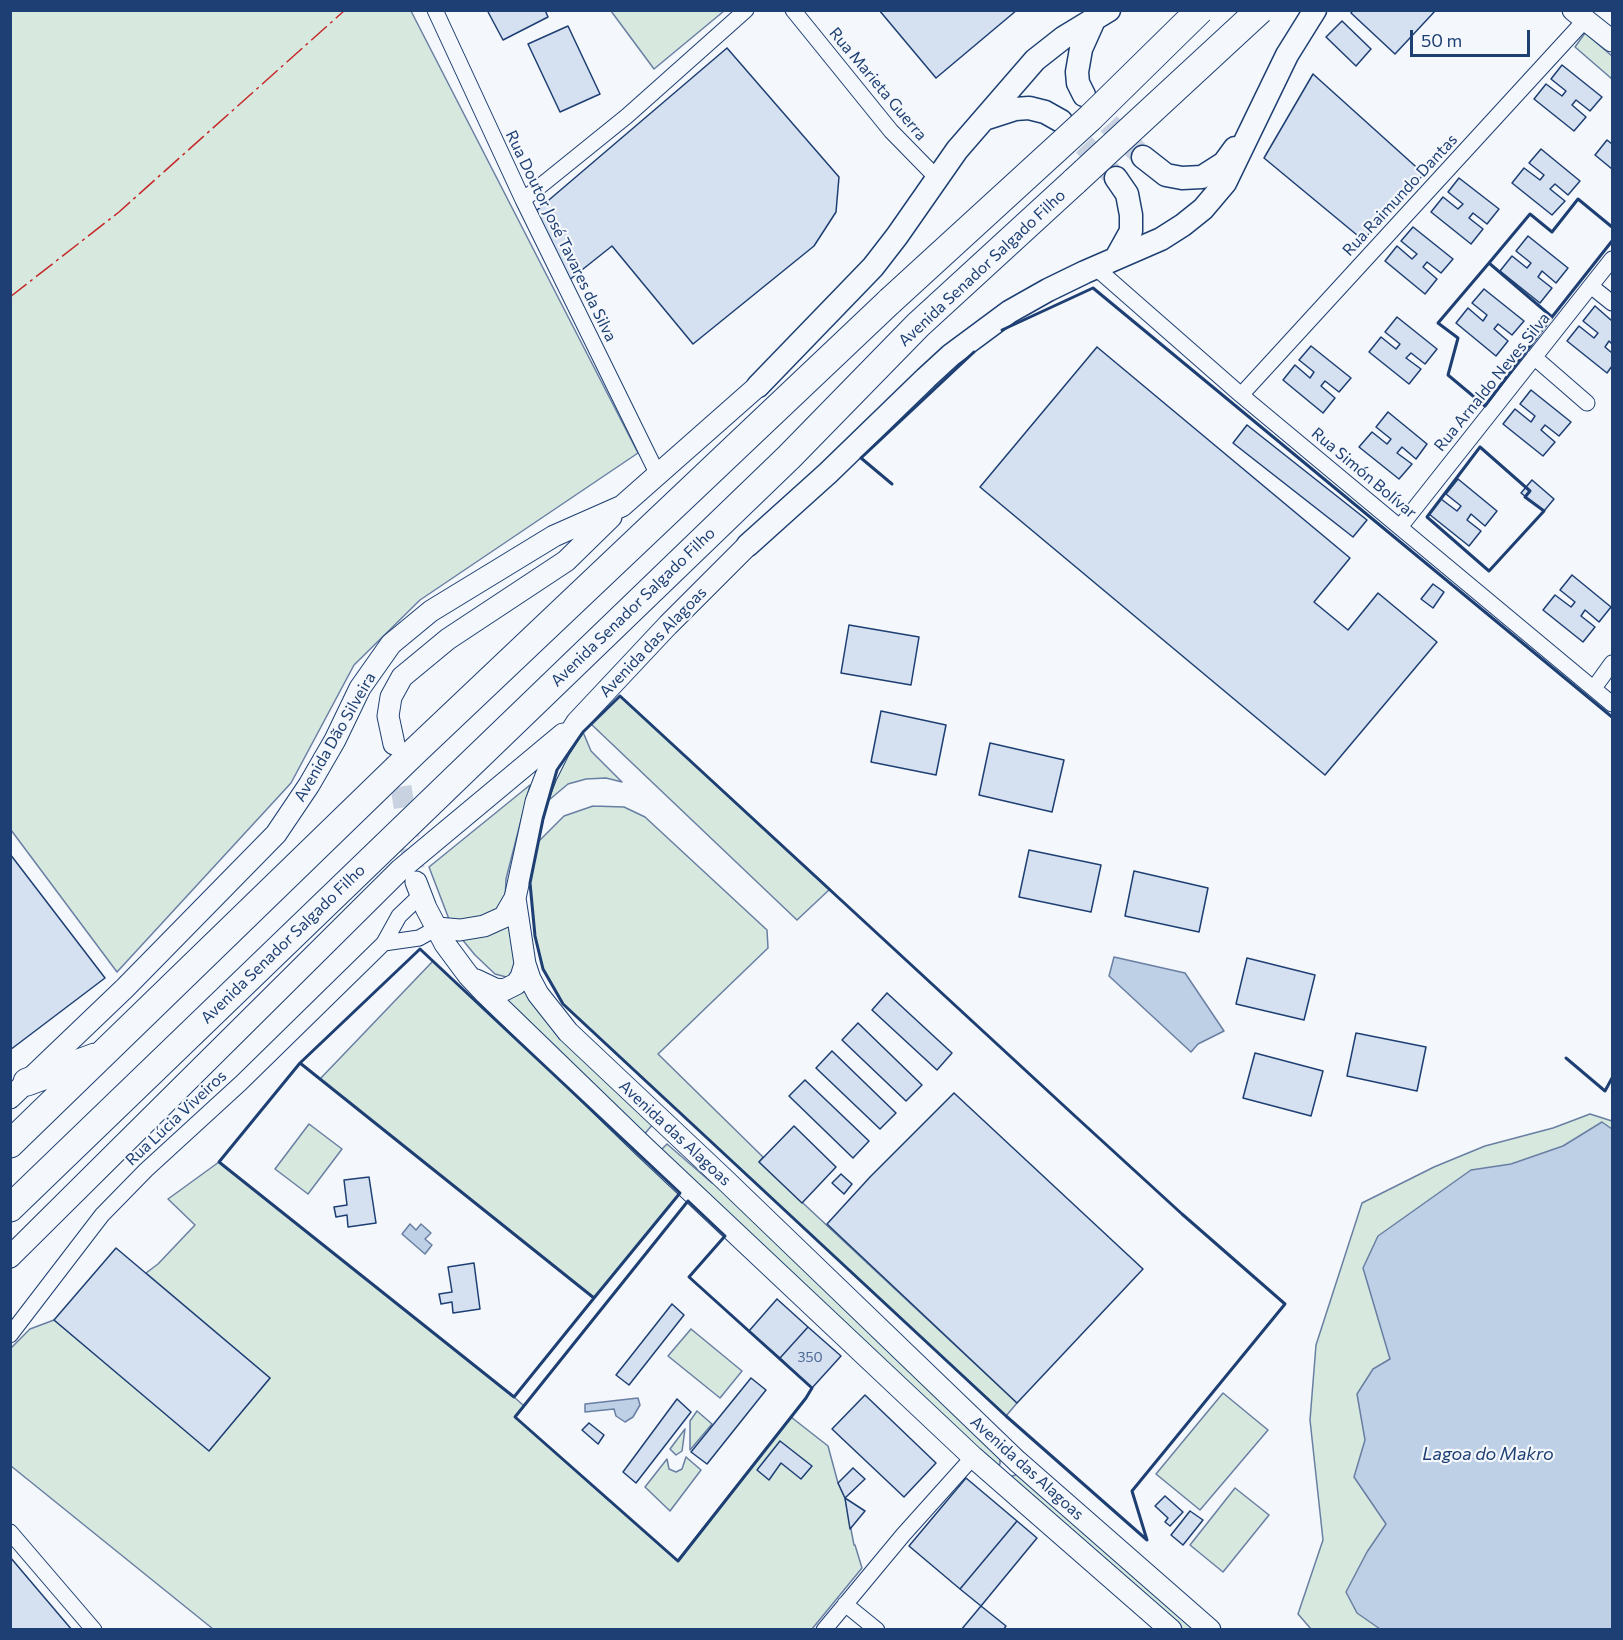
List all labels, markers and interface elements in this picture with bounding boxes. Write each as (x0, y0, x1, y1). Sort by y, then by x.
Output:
scale bar (1413, 18, 1533, 56)
street label: Rua Marieta Guerra (825, 24, 931, 144)
text: 50 m (1421, 29, 1462, 51)
street label: Rua Doutor José Tavares da Silva (501, 127, 621, 345)
street label: Rua Raimundo Dantas (1339, 130, 1461, 260)
street label: Avenida Senador Salgado Filho (895, 186, 1069, 350)
street label: Rua Arnaldo Neves Silva (1430, 309, 1554, 455)
street label: Rua Simón Bolívar (1308, 424, 1420, 522)
street label: Avenida Senador Salgado Filho (547, 523, 719, 691)
street label: Avenida das Alagoas (595, 583, 711, 701)
street label: Avenida Dão Silveira (290, 669, 380, 805)
street label: Avenida Senador Salgado Filho (197, 860, 369, 1028)
street label: Rua Lúcia Viveiros (122, 1066, 230, 1170)
street label: Avenida das Alagoas (615, 1076, 735, 1190)
house number: 350 (797, 1349, 823, 1365)
street label: Avenida das Alagoas (966, 1412, 1088, 1524)
water label: Lagoa do Makro (1422, 1443, 1554, 1465)

